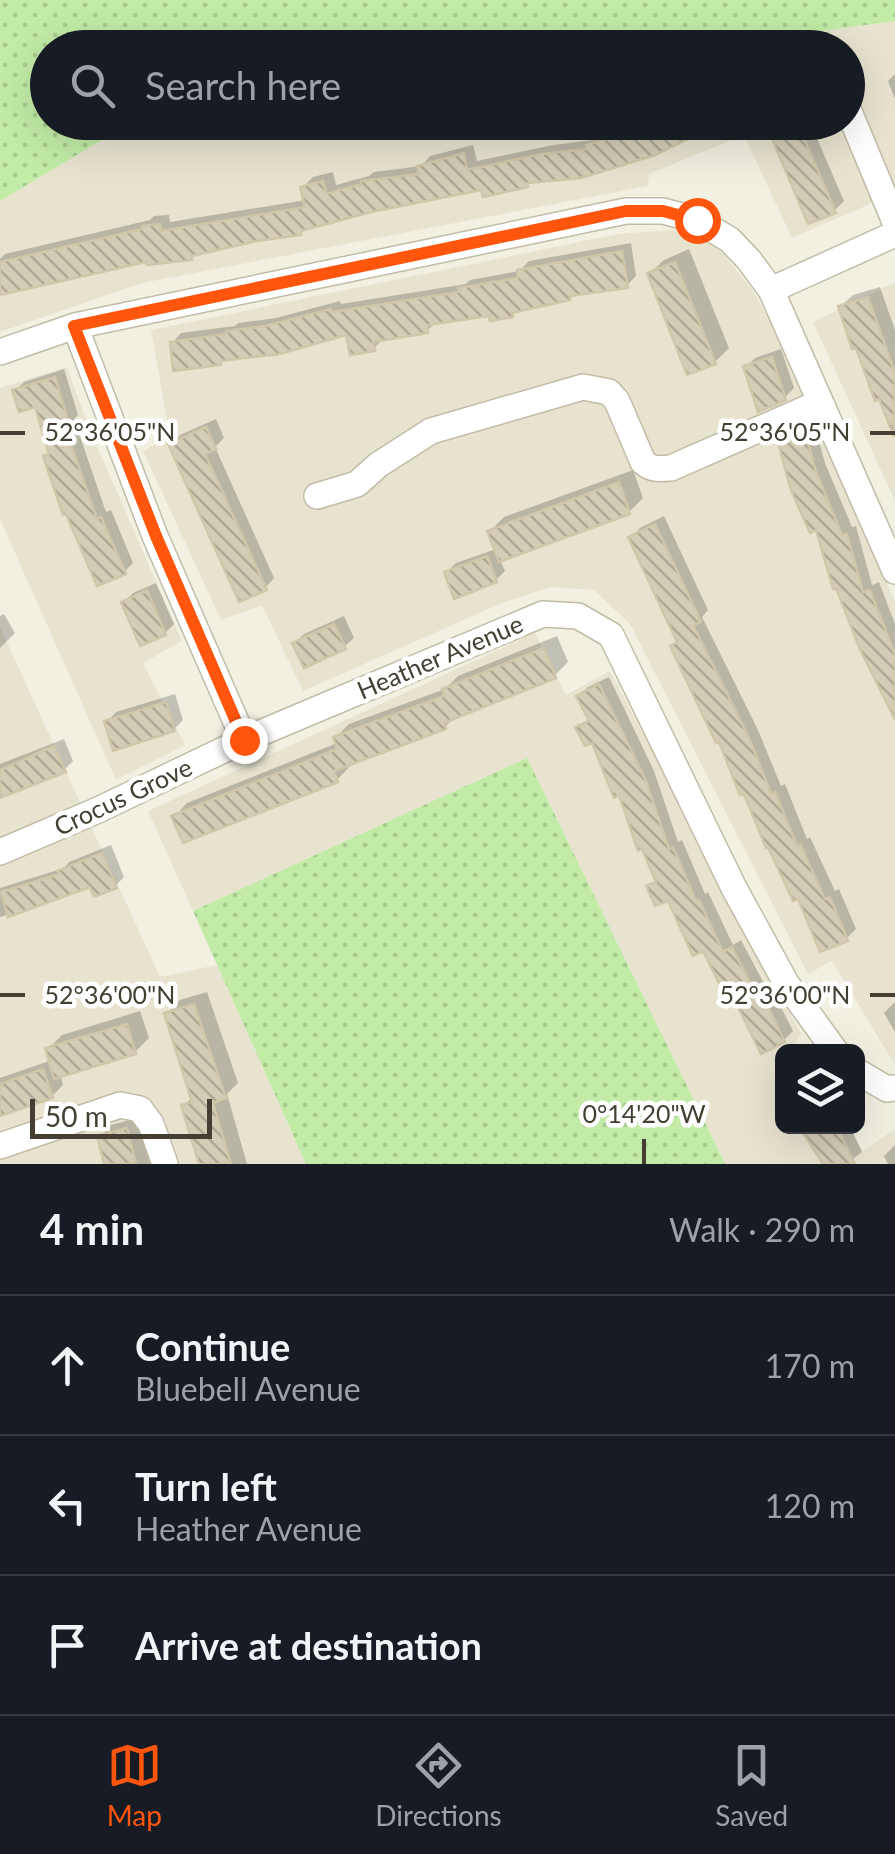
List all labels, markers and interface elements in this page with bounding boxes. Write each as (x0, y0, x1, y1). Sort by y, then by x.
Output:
search box (30, 30, 865, 140)
icon: search (65, 58, 120, 113)
text: Search here (145, 62, 341, 108)
route start (675, 198, 721, 244)
text: 52°36'05"N (45, 416, 175, 446)
text: 52°36'05"N (720, 416, 850, 446)
street label: Heather Avenue (352, 608, 527, 705)
route end (222, 718, 268, 764)
street label: Crocus Grove (49, 751, 196, 841)
text: 52°36'00"N (45, 979, 175, 1009)
text: 52°36'00"N (720, 979, 850, 1009)
map controls (775, 1044, 865, 1134)
button: layers (775, 1044, 865, 1134)
scale bar (30, 1094, 212, 1138)
text: 0°14'20"W (582, 1098, 706, 1128)
text: 50 m (45, 1099, 108, 1133)
text: 4 min (40, 1204, 144, 1254)
text: Walk · 290 m (669, 1210, 855, 1249)
text: Continue (135, 1323, 290, 1369)
icon: ahead (40, 1338, 95, 1393)
text: 170 m (765, 1346, 855, 1385)
text: Bluebell Avenue (135, 1369, 361, 1408)
text: Turn left (135, 1463, 277, 1509)
icon: left (40, 1478, 95, 1533)
text: 120 m (765, 1486, 855, 1525)
text: Heather Avenue (135, 1509, 362, 1548)
icon: arrive (40, 1618, 95, 1673)
text: Arrive at destination (135, 1622, 482, 1668)
tab: Map (107, 1738, 162, 1832)
tab: Directions (375, 1738, 502, 1832)
tab: Saved (715, 1738, 788, 1832)

